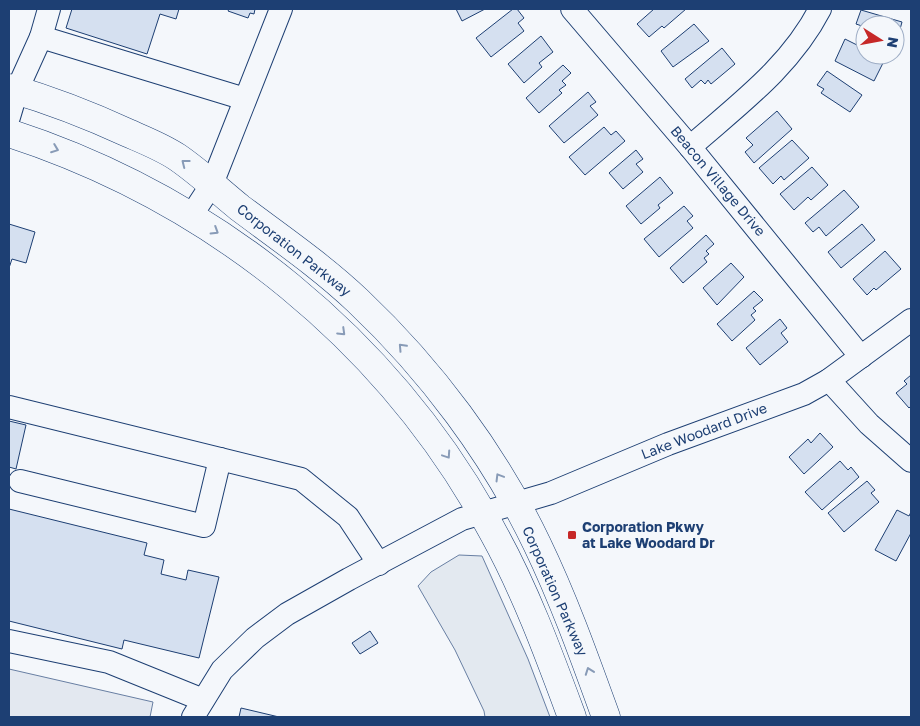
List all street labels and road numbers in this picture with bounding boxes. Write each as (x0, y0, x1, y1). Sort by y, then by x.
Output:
street label: Beacon Village Drive (667, 122, 769, 239)
street label: Corporation Parkway (234, 200, 355, 300)
street label: Lake Woodard Drive (638, 399, 769, 462)
street label: Corporation Parkway (519, 523, 592, 658)

